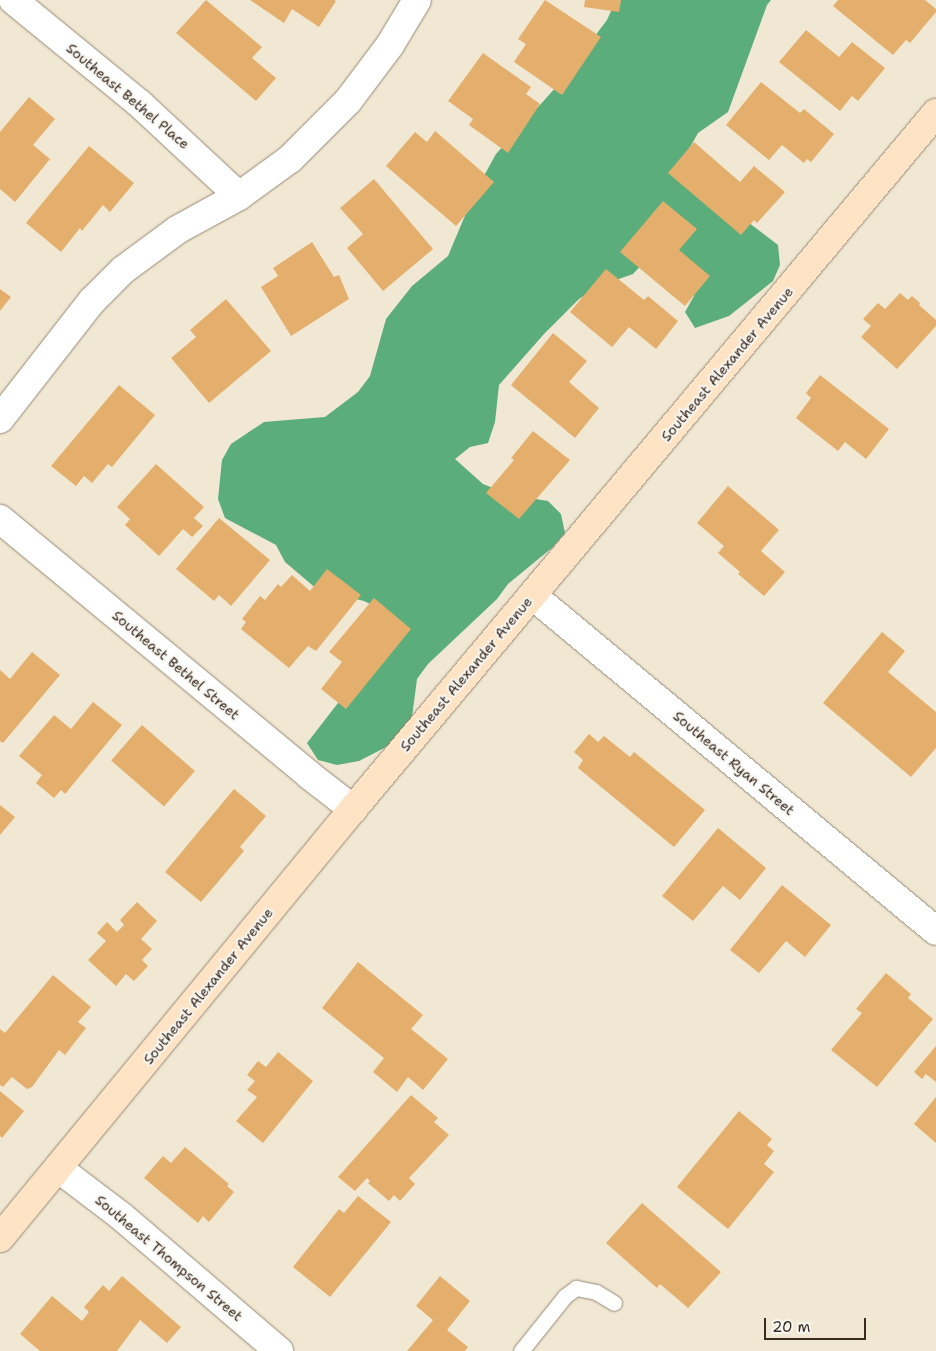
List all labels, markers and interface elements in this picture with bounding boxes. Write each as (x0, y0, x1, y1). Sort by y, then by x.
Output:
street label: Southeast Bethel Place (63, 40, 193, 152)
street label: Southeast Alexander Avenue (657, 283, 797, 445)
street label: Southeast Alexander Avenue (396, 593, 536, 755)
street label: Southeast Bethel Street (109, 607, 243, 723)
street label: Southeast Ryan Street (670, 707, 798, 819)
street label: Southeast Alexander Avenue (140, 904, 276, 1068)
street label: Southeast Thompson Street (92, 1191, 246, 1325)
scale bar (766, 1308, 868, 1340)
text: 20 m (772, 1317, 811, 1337)

